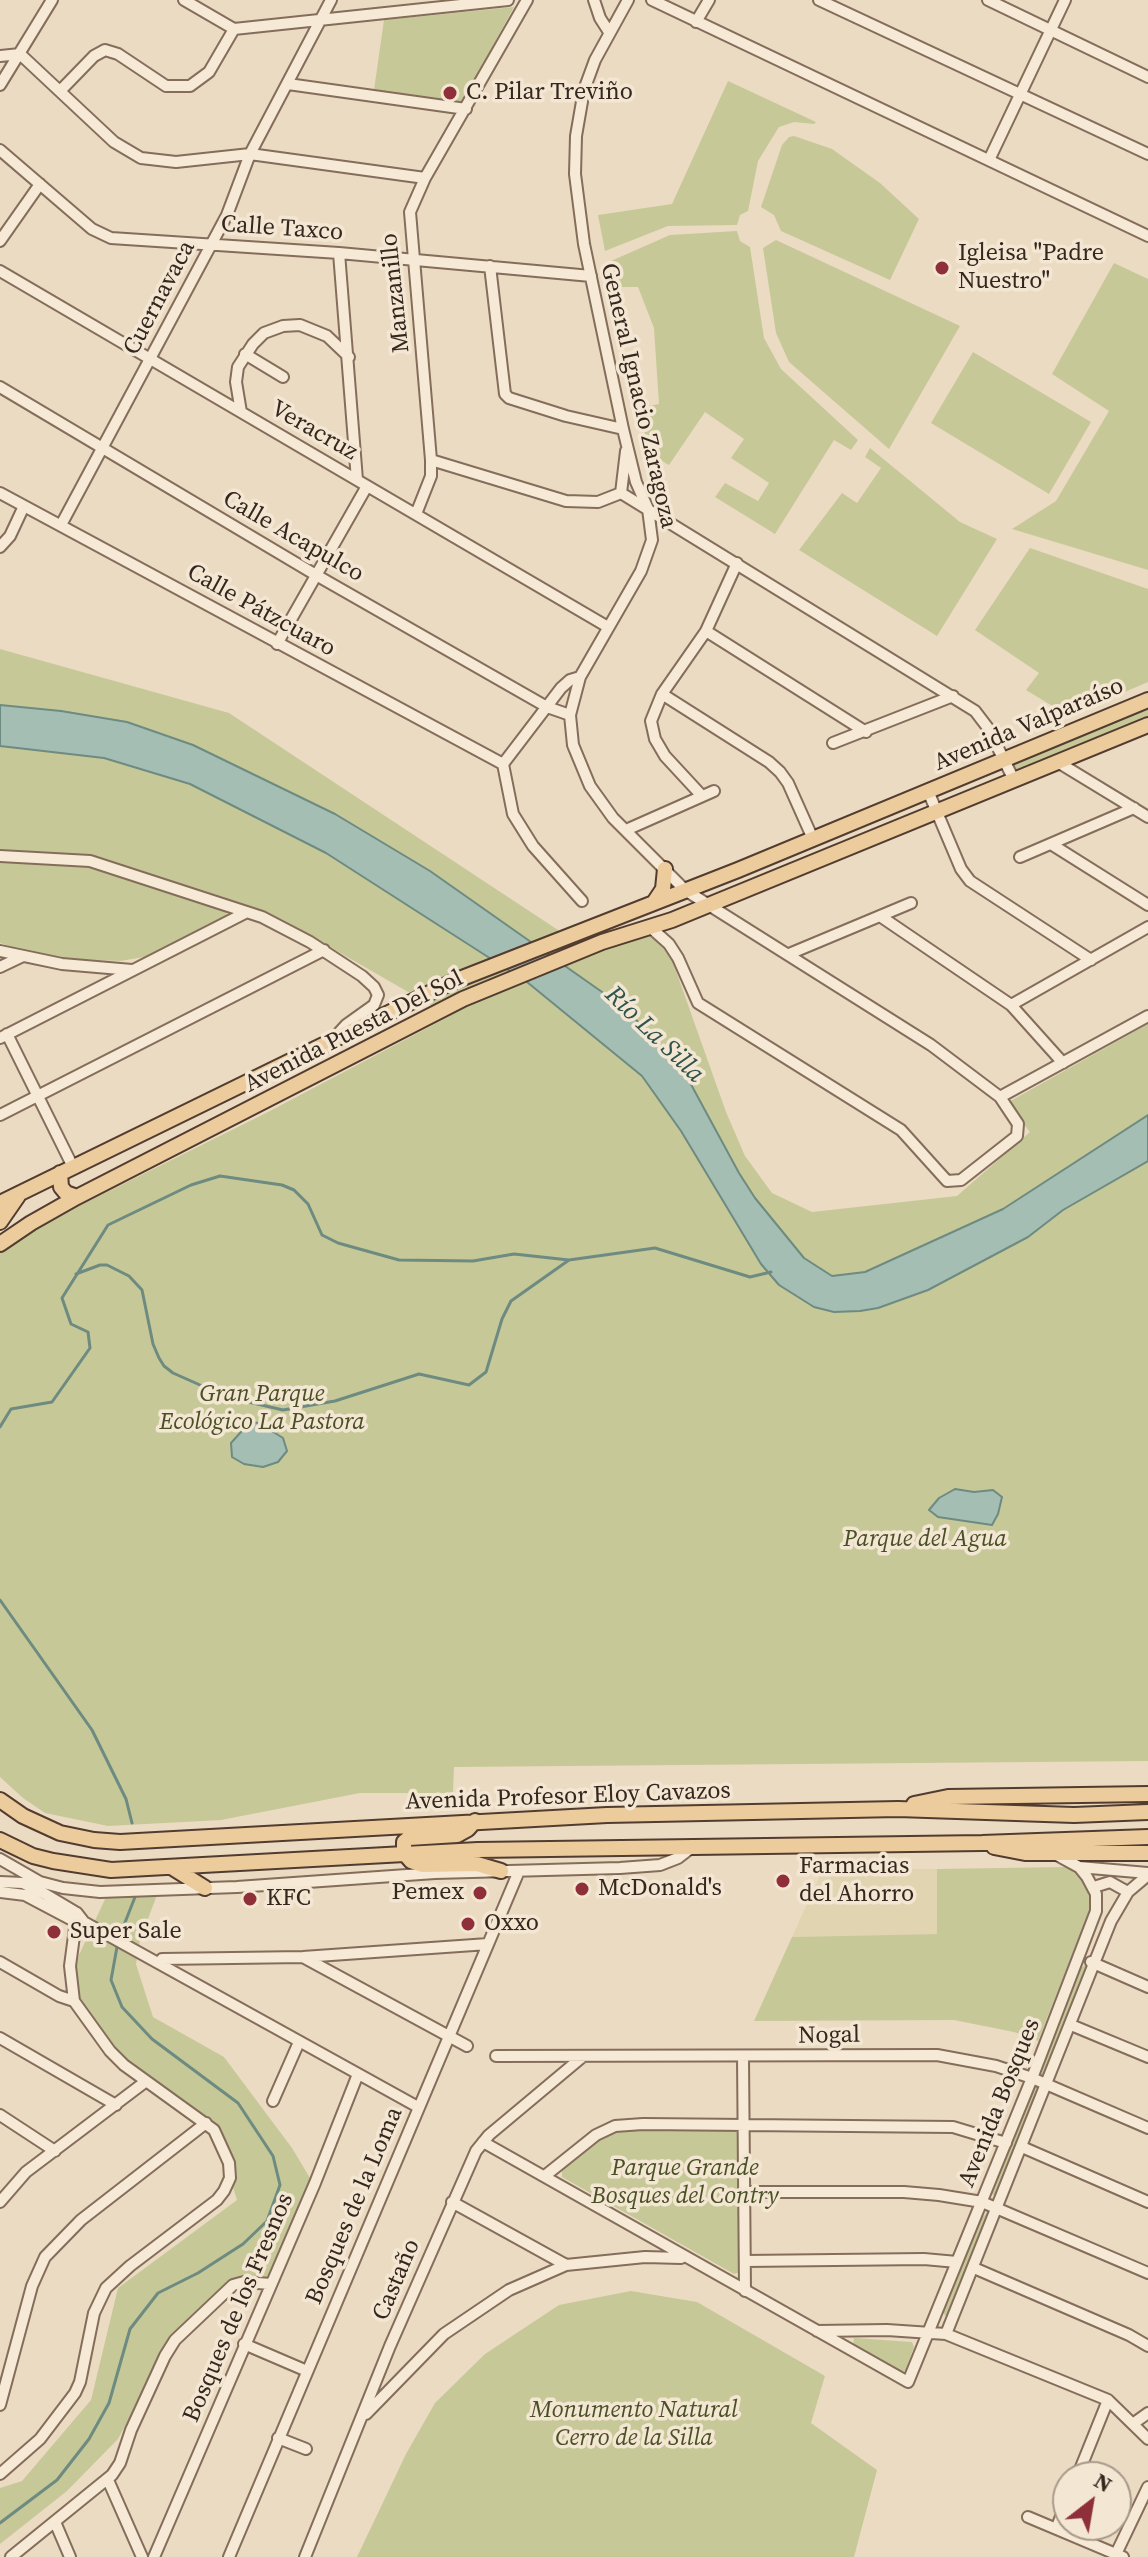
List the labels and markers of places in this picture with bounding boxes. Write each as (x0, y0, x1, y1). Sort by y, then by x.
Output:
place label: C. Pilar Treviño (466, 79, 633, 107)
marker: C. Pilar Treviño (441, 84, 459, 102)
place label: Igleisa "Padre Nuestro" (958, 240, 1104, 296)
marker: Igleisa "Padre Nuestro" (933, 259, 951, 277)
place label: Farmacias del Ahorro (799, 1853, 914, 1909)
marker: Farmacias del Ahorro (774, 1872, 792, 1890)
place label: McDonald's (598, 1875, 722, 1903)
place label: Pemex (392, 1879, 464, 1907)
marker: McDonald's (573, 1880, 591, 1898)
marker: Pemex (471, 1884, 489, 1902)
place label: KFC (266, 1885, 311, 1913)
marker: KFC (241, 1890, 259, 1908)
place label: Oxxo (484, 1910, 539, 1938)
marker: Oxxo (459, 1915, 477, 1933)
place label: Super Sale (70, 1918, 182, 1946)
marker: Super Sale (45, 1923, 63, 1941)

